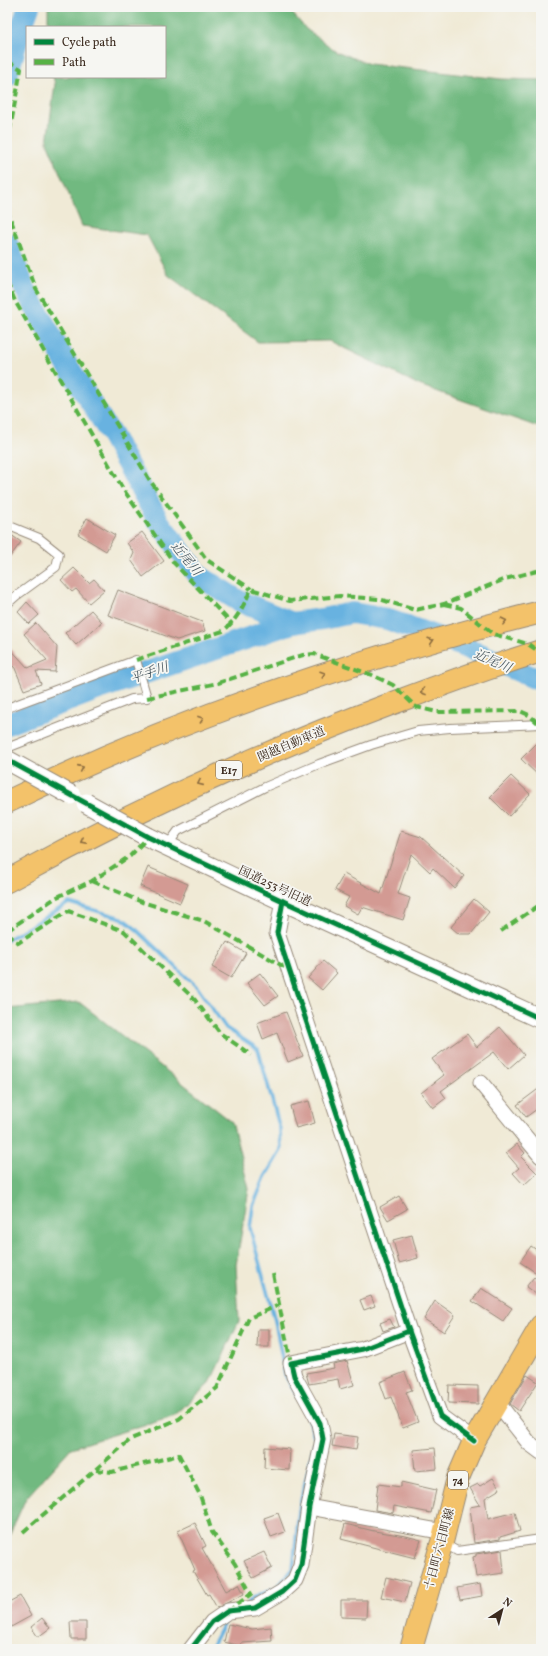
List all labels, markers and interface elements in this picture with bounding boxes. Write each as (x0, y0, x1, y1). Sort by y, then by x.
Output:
legend (26, 26, 166, 78)
text: Cycle path (62, 35, 117, 51)
text: Path (62, 55, 86, 71)
water label: 近尾川 (166, 538, 206, 582)
one-way arrow (501, 618, 507, 626)
one-way arrow (428, 637, 435, 646)
water label: 近尾川 (471, 646, 515, 679)
water label: 平手川 (128, 658, 173, 689)
one-way arrow (319, 671, 326, 679)
one-way arrow (420, 687, 427, 695)
one-way arrow (197, 715, 204, 724)
street label: 関越自動車道 (255, 723, 328, 766)
road number: E17 (216, 761, 242, 779)
one-way arrow (76, 765, 84, 773)
one-way arrow (196, 778, 204, 786)
one-way arrow (80, 836, 87, 844)
street label: 国道253号旧道 (236, 863, 313, 911)
road number: 74 (448, 1471, 468, 1489)
street label: 十日町六日町線 (421, 1507, 459, 1592)
north arrow (482, 1590, 522, 1630)
text: N (499, 1595, 515, 1612)

